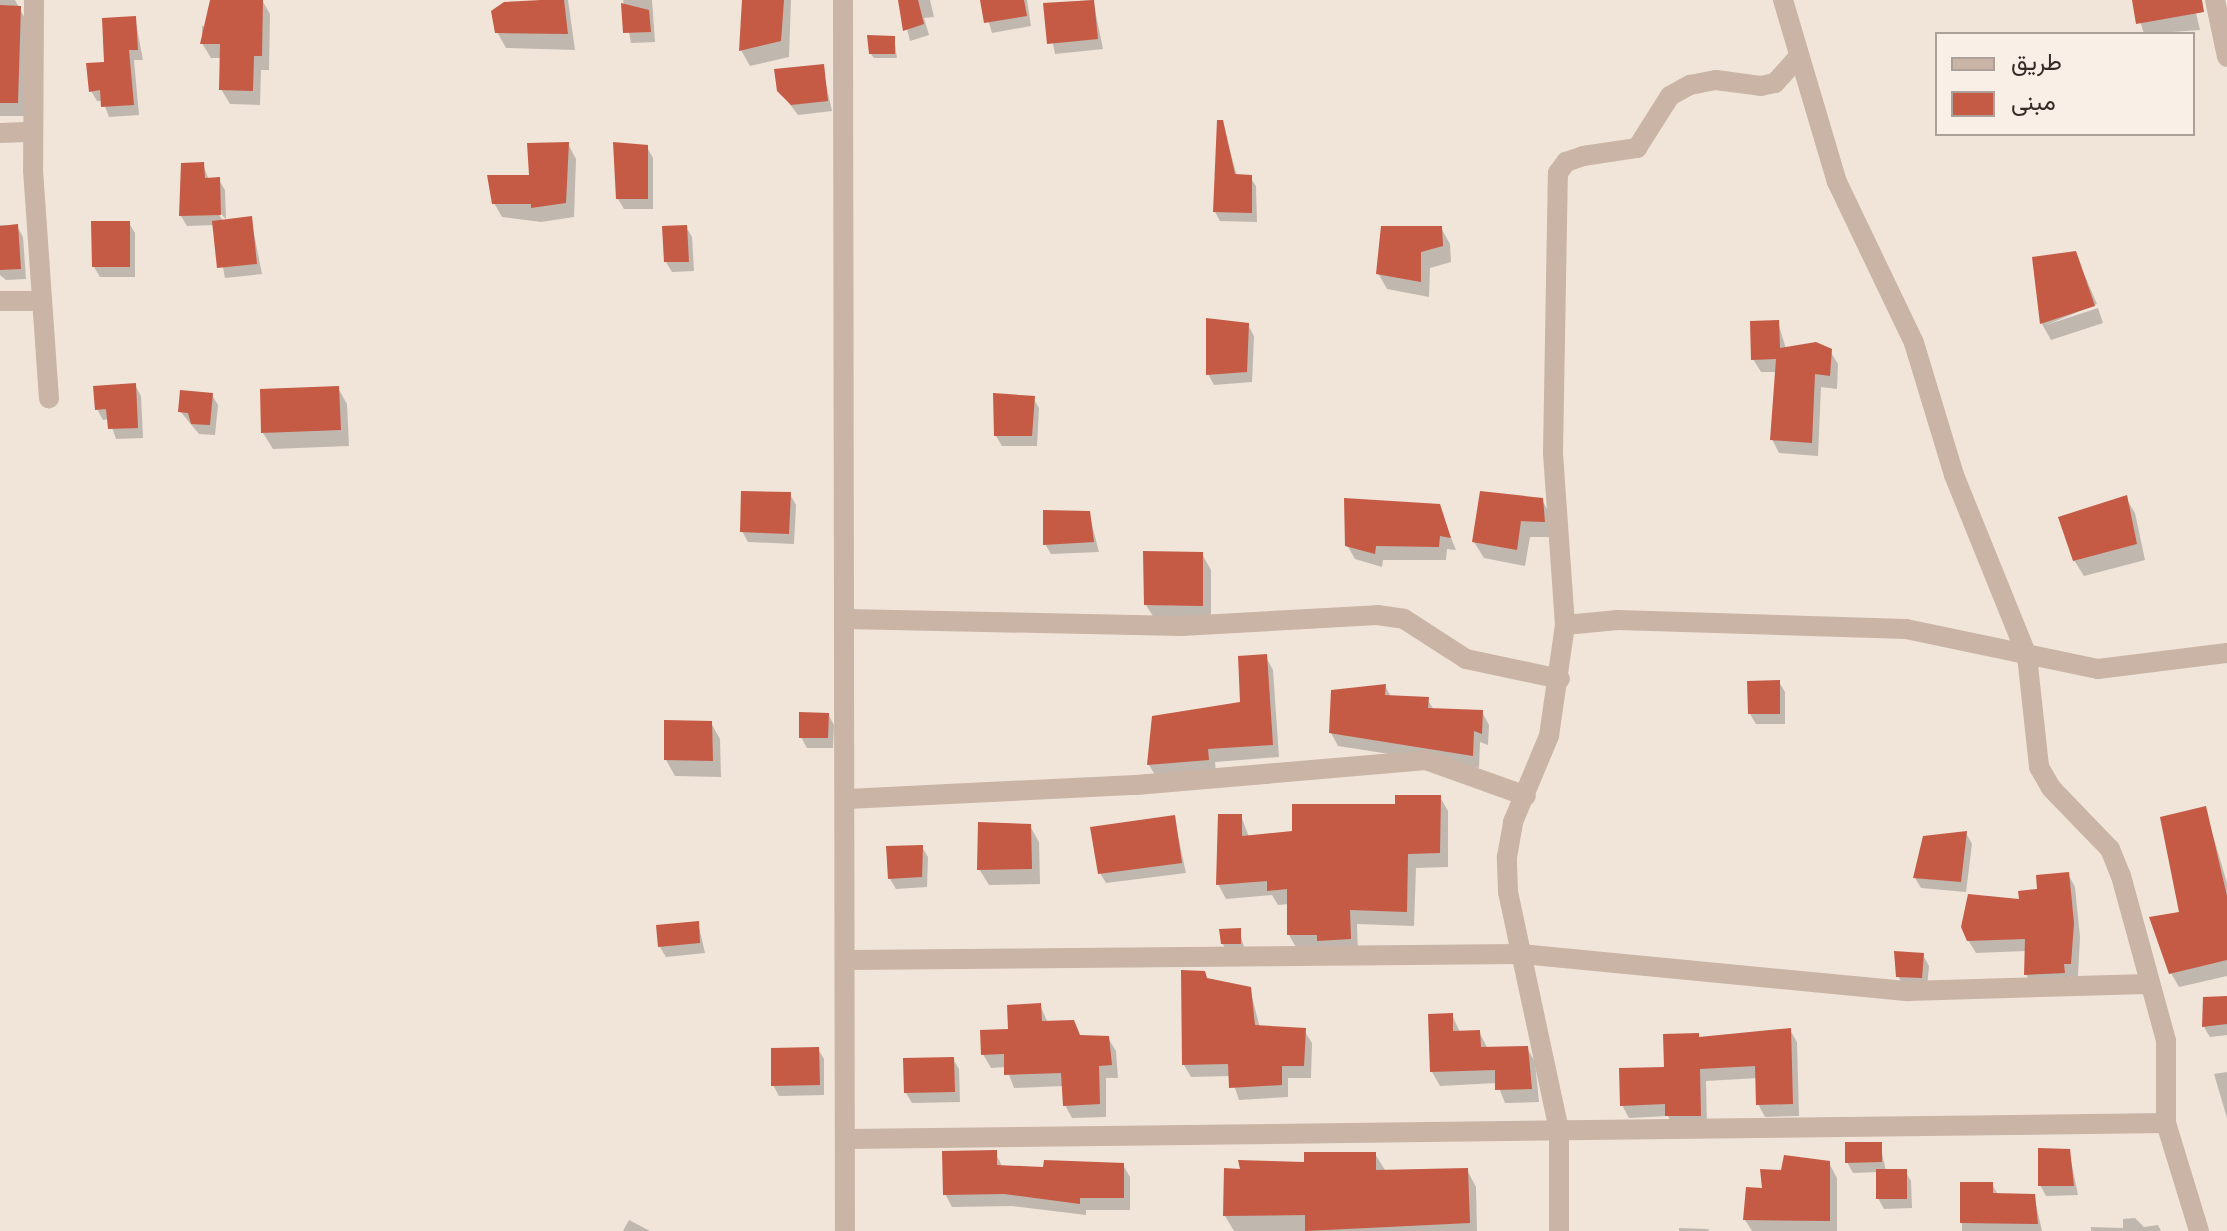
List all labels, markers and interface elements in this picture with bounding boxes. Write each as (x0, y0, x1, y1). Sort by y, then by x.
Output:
legend (1935, 32, 2195, 136)
text: طريق (2011, 47, 2062, 76)
text: مبنى (2011, 87, 2056, 116)

